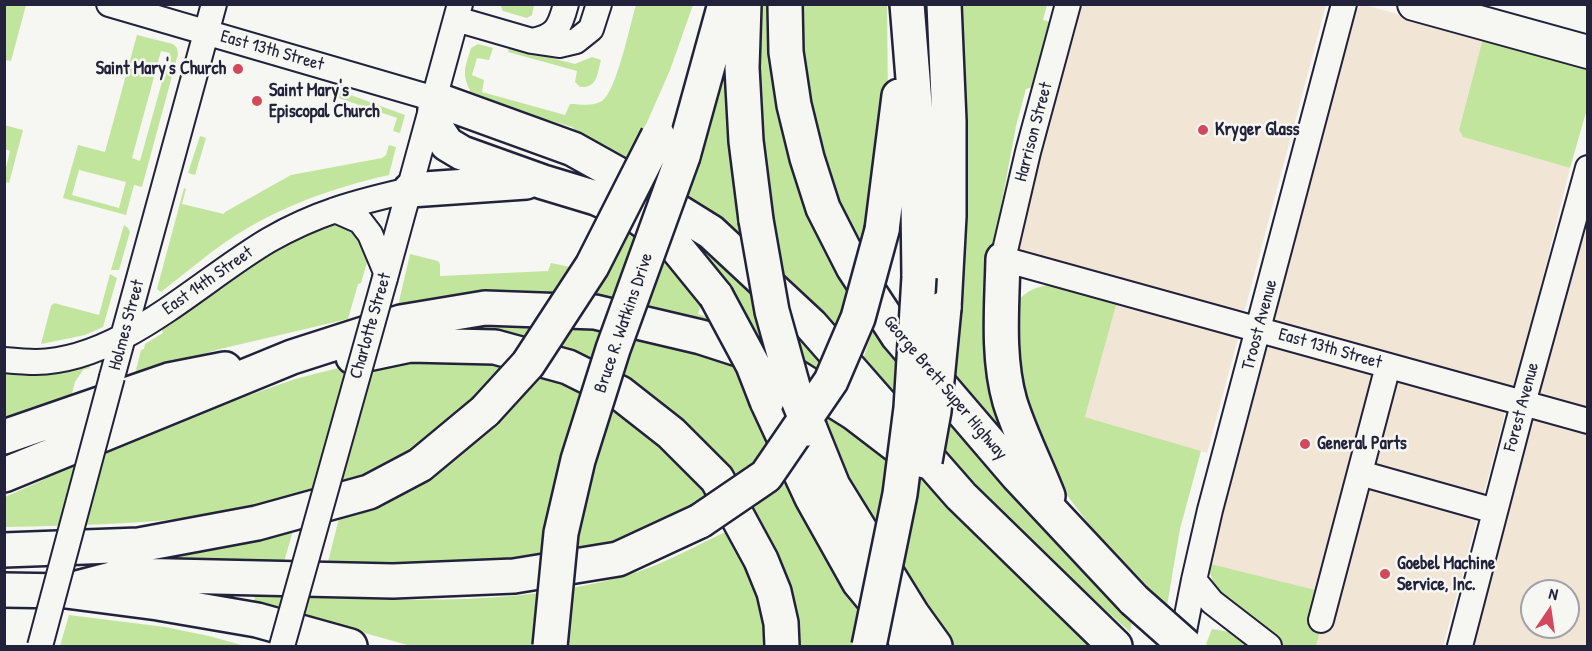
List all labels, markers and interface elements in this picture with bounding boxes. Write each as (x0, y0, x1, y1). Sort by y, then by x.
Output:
street label: East 13th Street (218, 26, 326, 76)
place label: Saint Mary's Church (96, 58, 226, 80)
marker: Saint Mary's Church (231, 62, 245, 76)
place label: Saint Mary's Episcopal Church (269, 80, 380, 122)
street label: Harrison Street (1010, 80, 1058, 184)
marker: Saint Mary's Episcopal Church (250, 94, 264, 108)
place label: Kryger Glass (1215, 119, 1300, 141)
marker: Kryger Glass (1196, 123, 1210, 137)
street label: East 14th Street (159, 242, 257, 320)
street label: Bruce R. Watkins Drive (590, 250, 658, 396)
street label: Charlotte Street (346, 271, 396, 381)
street label: Holmes Street (105, 277, 149, 373)
street label: Troost Avenue (1238, 277, 1282, 373)
street label: George Brett Super Highway (878, 312, 1012, 464)
street label: East 13th Street (1276, 324, 1384, 374)
street label: Forest Avenue (1500, 360, 1544, 454)
place label: General Parts (1317, 433, 1407, 455)
marker: General Parts (1298, 437, 1312, 451)
place label: Goebel Machine Service, Inc. (1397, 553, 1495, 596)
marker: Goebel Machine Service, Inc. (1378, 567, 1392, 581)
north arrow (1520, 579, 1580, 639)
text: N (1547, 582, 1560, 605)

